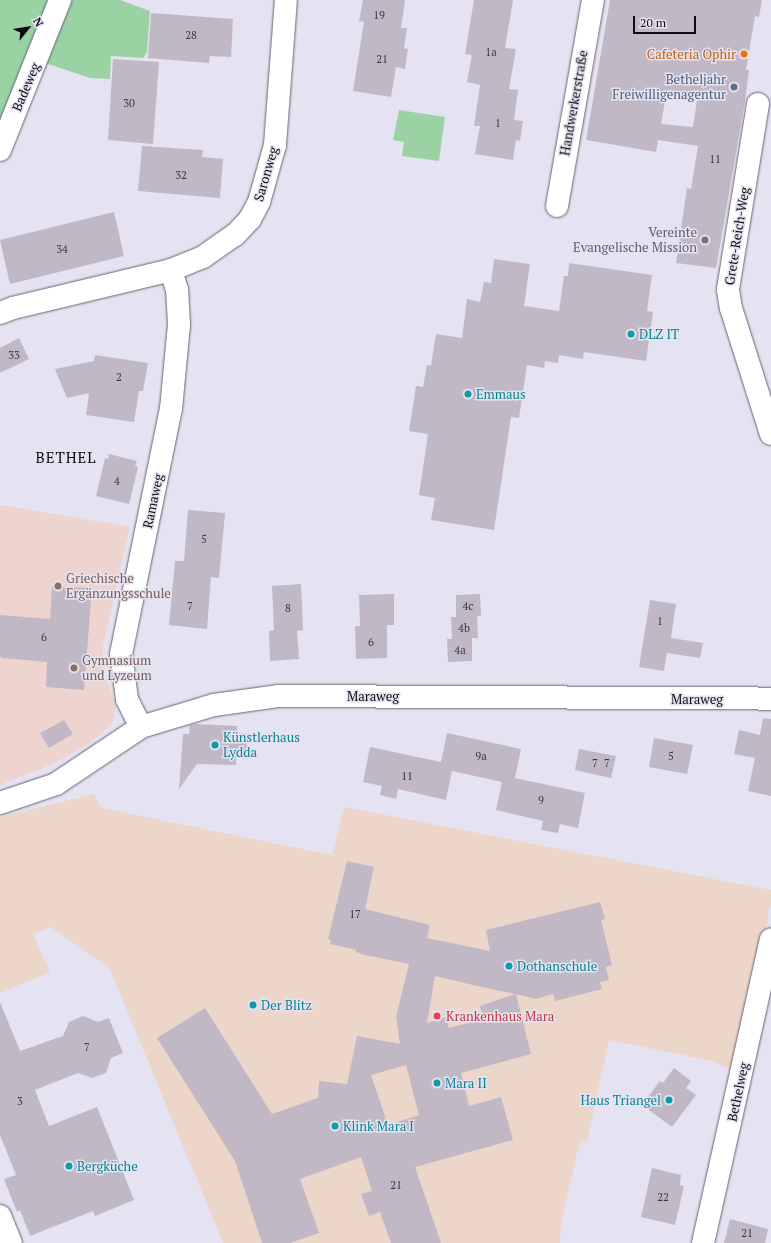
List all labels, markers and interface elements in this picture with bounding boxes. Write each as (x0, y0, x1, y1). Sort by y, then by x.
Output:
north arrow (8, 8, 48, 48)
house number: 19 (373, 8, 385, 22)
scale bar (635, 8, 698, 34)
text: N (30, 15, 47, 29)
text: 20 m (640, 15, 666, 30)
house number: 28 (185, 28, 197, 42)
house number: 1a (485, 45, 497, 59)
place label: Cafeteria Ophir (647, 46, 736, 62)
street label: Handwerkerstraße (557, 49, 591, 157)
marker: Cafeteria Ophir (739, 49, 749, 59)
house number: 21 (376, 52, 388, 66)
street label: Badeweg (9, 60, 43, 114)
place label: Betheljahr Freiwilligenagentur (612, 72, 726, 103)
marker: Betheljahr Freiwilligenagentur (729, 82, 739, 92)
house number: 30 (123, 96, 135, 110)
house number: 1 (495, 116, 501, 130)
street label: Saronweg (251, 145, 281, 203)
house number: 11 (709, 152, 721, 166)
house number: 32 (175, 168, 187, 182)
street label: Grete-Reich-Weg (722, 186, 752, 286)
place label: Vereinte Evangelische Mission (573, 225, 697, 256)
marker: Vereinte Evangelische Mission (700, 235, 710, 245)
house number: 34 (56, 242, 68, 256)
place label: DLZ IT (639, 326, 679, 342)
marker: DLZ IT (626, 329, 636, 339)
house number: 33 (8, 348, 20, 362)
house number: 2 (116, 370, 122, 384)
place label: Emmaus (476, 386, 526, 402)
marker: Emmaus (463, 389, 473, 399)
district label: BETHEL (35, 449, 97, 467)
street label: Ramaweg (140, 472, 166, 530)
house number: 4 (114, 474, 120, 488)
house number: 5 (201, 532, 207, 546)
place label: Griechische Ergänzungsschule (66, 571, 171, 602)
marker: Griechische Ergänzungsschule (53, 581, 63, 591)
house number: 7 (187, 599, 193, 613)
house number: 4c (463, 599, 473, 613)
house number: 8 (285, 601, 291, 615)
house number: 1 (657, 614, 663, 628)
house number: 4b (458, 621, 470, 635)
house number: 6 (41, 630, 47, 644)
house number: 6 (368, 635, 374, 649)
house number: 4a (454, 643, 466, 657)
place label: Gymnasium und Lyzeum (82, 653, 152, 684)
marker: Gymnasium und Lyzeum (69, 663, 79, 673)
street label: Maraweg (347, 688, 399, 704)
street label: Maraweg (671, 691, 723, 707)
place label: Künstlerhaus Lydda (223, 730, 300, 761)
marker: Künstlerhaus Lydda (210, 740, 220, 750)
house number: 9a (475, 749, 487, 763)
house number: 5 (668, 749, 674, 763)
house number: 7 (592, 756, 598, 770)
house number: 7 (604, 756, 610, 770)
house number: 11 (401, 769, 413, 783)
house number: 9 (538, 793, 544, 807)
house number: 17 (349, 907, 361, 921)
place label: Dothanschule (517, 958, 597, 974)
marker: Dothanschule (504, 961, 514, 971)
place label: Der Blitz (261, 997, 312, 1013)
marker: Der Blitz (248, 1000, 258, 1010)
place label: Krankenhaus Mara (446, 1008, 554, 1024)
marker: Krankenhaus Mara (431, 1010, 443, 1022)
house number: 7 (84, 1040, 90, 1054)
street label: Bethelweg (724, 1061, 752, 1123)
place label: Mara II (445, 1075, 487, 1091)
marker: Mara II (432, 1078, 442, 1088)
place label: Haus Triangel (581, 1092, 661, 1108)
house number: 3 (17, 1094, 23, 1108)
marker: Haus Triangel (664, 1095, 674, 1105)
place label: Klink Mara I (343, 1118, 414, 1134)
marker: Klink Mara I (330, 1121, 340, 1131)
place label: Bergküche (77, 1158, 138, 1174)
marker: Bergküche (64, 1161, 74, 1171)
house number: 21 (390, 1178, 402, 1192)
house number: 22 (657, 1190, 669, 1204)
house number: 21 (741, 1226, 753, 1240)

